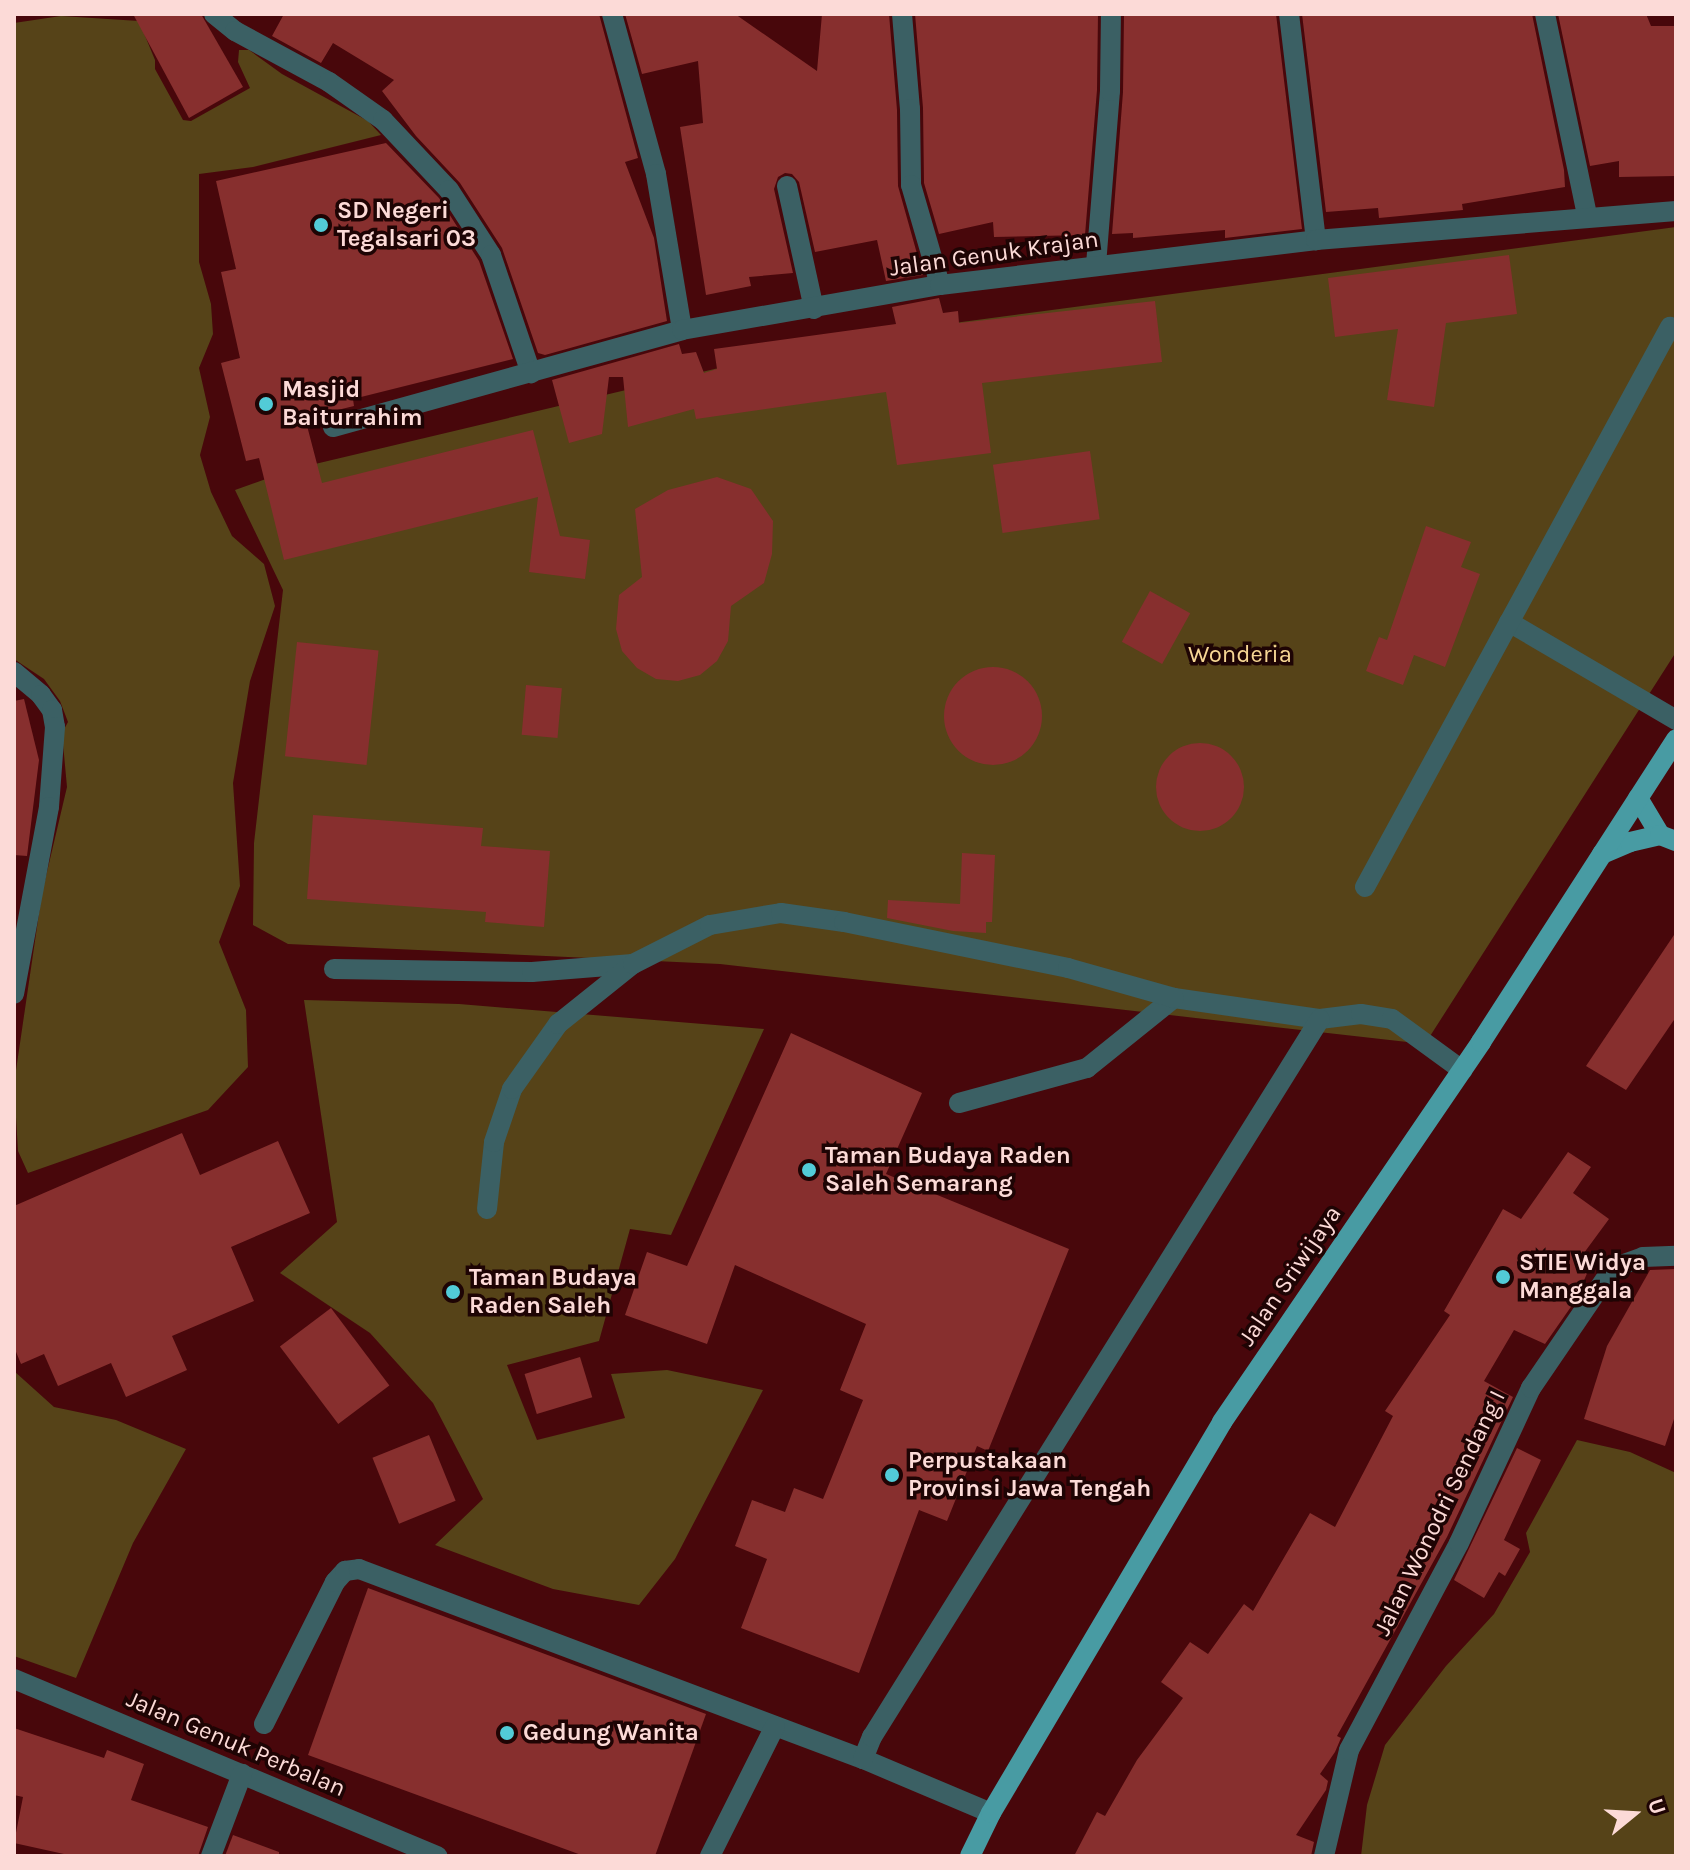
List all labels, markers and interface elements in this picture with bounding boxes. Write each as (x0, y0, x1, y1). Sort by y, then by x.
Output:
place label: SD Negeri Tegalsari 03 (337, 197, 476, 253)
marker: SD Negeri Tegalsari 03 (312, 216, 330, 234)
street label: Jalan Genuk Krajan (888, 225, 1100, 283)
place label: Masjid Baiturrahim (282, 376, 422, 432)
marker: Masjid Baiturrahim (257, 395, 275, 413)
park label: Wonderia (1188, 641, 1292, 669)
place label: Taman Budaya Raden Saleh Semarang (825, 1142, 1071, 1198)
marker: Taman Budaya Raden Saleh Semarang (800, 1161, 818, 1179)
street label: Jalan Sriwijaya (1232, 1200, 1348, 1352)
place label: STIE Widya Manggala (1519, 1249, 1646, 1305)
place label: Taman Budaya Raden Saleh (469, 1264, 637, 1320)
marker: STIE Widya Manggala (1494, 1268, 1512, 1286)
marker: Taman Budaya Raden Saleh (444, 1283, 462, 1301)
street label: Jalan Wonodri Sendang I (1368, 1386, 1512, 1640)
place label: Perpustakaan Provinsi Jawa Tengah (908, 1447, 1151, 1503)
marker: Perpustakaan Provinsi Jawa Tengah (883, 1466, 901, 1484)
street label: Jalan Genuk Perbalan (122, 1685, 350, 1803)
place label: Gedung Wanita (523, 1719, 699, 1747)
marker: Gedung Wanita (498, 1724, 516, 1742)
north arrow (1594, 1774, 1674, 1854)
text: U (1642, 1795, 1672, 1818)

